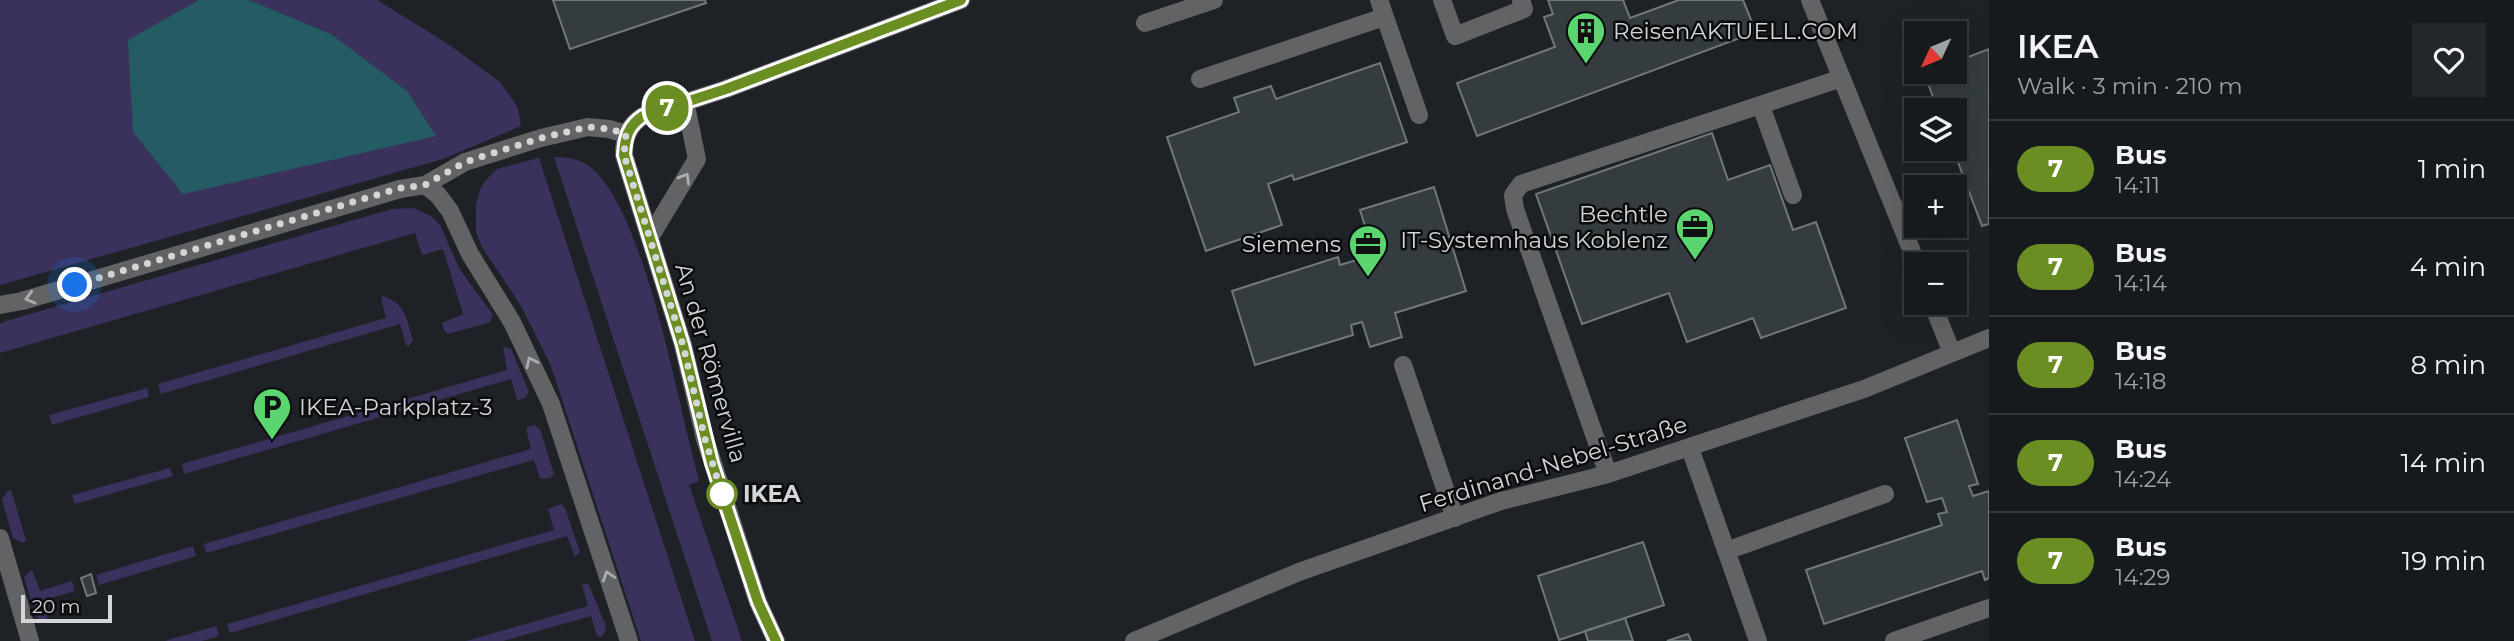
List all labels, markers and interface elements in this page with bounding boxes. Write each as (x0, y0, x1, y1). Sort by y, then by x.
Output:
building icon: ReisenAKTUELL.COM (1565, 10, 1607, 65)
place label: ReisenAKTUELL.COM (1613, 17, 1858, 45)
north arrow (1904, 21, 1967, 84)
map controls (1904, 21, 1967, 315)
button: heart (2412, 23, 2486, 97)
text: IKEA (2017, 26, 2098, 66)
text: Walk · 3 min · 210 m (2017, 72, 2243, 100)
line badge: 7 (644, 85, 690, 131)
text: 7 (660, 93, 674, 122)
button: layers (1904, 98, 1967, 161)
text: Bus (2115, 139, 2167, 171)
text: 1 min (2418, 153, 2486, 185)
text: 7 (2048, 154, 2063, 183)
text: 14:11 (2115, 171, 2160, 199)
one-way arrow (677, 173, 690, 186)
button: + (1904, 175, 1967, 238)
place label: Bechtle IT-Systemhaus Koblenz (1400, 200, 1668, 254)
office icon: Bechtle IT-Systemhaus Koblenz (1674, 206, 1716, 261)
office icon: Siemens (1347, 223, 1389, 278)
place label: Siemens (1242, 230, 1341, 258)
text: Bus (2115, 237, 2167, 269)
text: 4 min (2410, 251, 2486, 283)
button: − (1904, 252, 1967, 315)
text: 7 (2048, 252, 2063, 281)
street label: An der Römervilla (669, 260, 753, 466)
your location (57, 267, 92, 302)
text: 14:14 (2115, 269, 2167, 297)
one-way arrow (24, 290, 36, 304)
text: Bus (2115, 335, 2167, 367)
text: 8 min (2410, 349, 2486, 381)
text: 7 (2048, 350, 2063, 379)
one-way arrow (525, 357, 539, 369)
text: 14:18 (2115, 367, 2167, 395)
parking icon: IKEA-Parkplatz-3 (251, 386, 293, 441)
place label: IKEA-Parkplatz-3 (299, 393, 492, 421)
street label: Ferdinand-Nebel-Straße (1415, 410, 1691, 518)
text: Bus (2115, 433, 2167, 465)
text: 14 min (2400, 447, 2486, 479)
text: 7 (2048, 448, 2063, 477)
text: 14:24 (2115, 465, 2171, 493)
marker: IKEA (707, 479, 737, 509)
place label: IKEA (743, 480, 801, 508)
text: Bus (2115, 531, 2167, 563)
text: 19 min (2402, 545, 2486, 577)
text: 7 (2048, 546, 2063, 575)
text: 14:29 (2115, 563, 2171, 591)
one-way arrow (601, 571, 616, 583)
scale bar (21, 592, 112, 624)
text: 20 m (32, 595, 80, 618)

